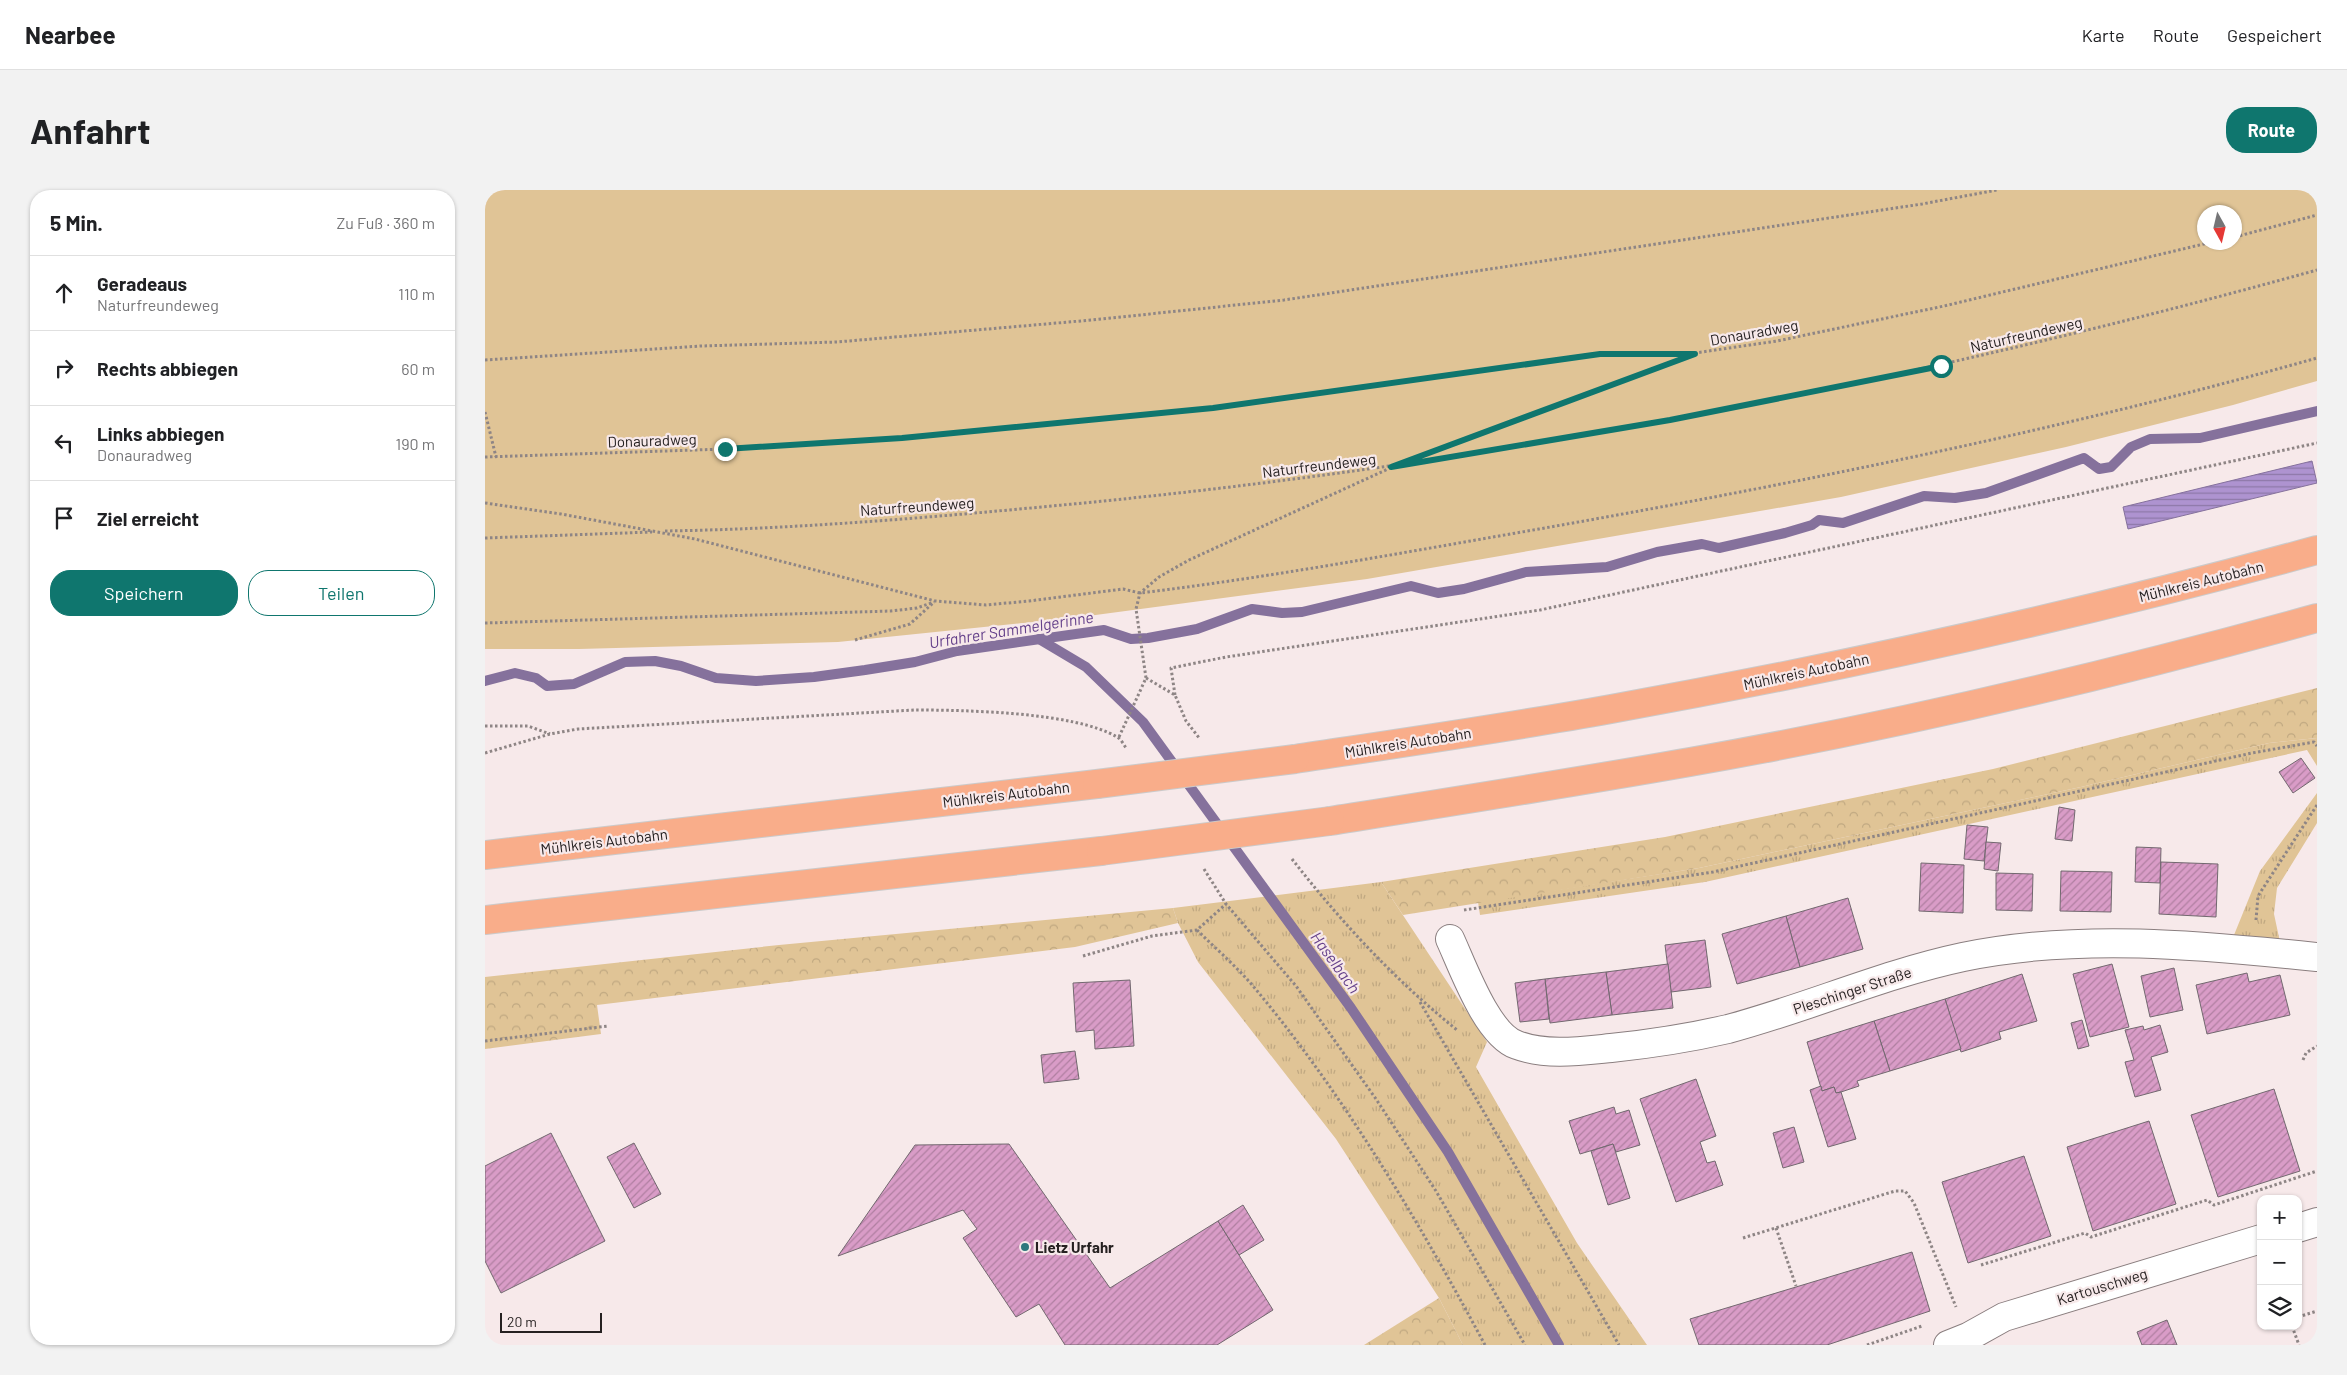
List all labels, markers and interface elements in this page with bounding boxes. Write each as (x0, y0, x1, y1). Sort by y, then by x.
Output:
text: Nearbee (25, 20, 116, 49)
text: Karte (2082, 24, 2125, 46)
text: Route (2153, 24, 2199, 46)
text: Gespeichert (2227, 24, 2322, 46)
button: Route (2226, 107, 2317, 153)
text: Anfahrt (30, 109, 150, 151)
north arrow (2197, 205, 2242, 250)
text: 5 Min. (50, 210, 103, 235)
text: Zu Fuß · 360 m (336, 213, 435, 232)
text: Geradeaus (97, 272, 187, 295)
icon: ahead (50, 279, 78, 307)
text: 110 m (398, 284, 435, 303)
text: Naturfreundeweg (97, 295, 219, 314)
street label: Naturfreundeweg (1968, 312, 2084, 356)
street label: Donauradweg (1709, 315, 1799, 349)
icon: right (50, 354, 78, 382)
route start (1930, 355, 1953, 378)
text: Rechts abbiegen (97, 357, 238, 380)
text: 60 m (401, 359, 435, 378)
text: Links abbiegen (97, 422, 224, 445)
icon: left (50, 429, 78, 457)
street label: Donauradweg (607, 429, 697, 451)
text: 190 m (396, 434, 435, 453)
route end (714, 438, 737, 461)
text: Donauradweg (97, 445, 192, 464)
street label: Naturfreundeweg (1261, 449, 1377, 481)
street label: Naturfreundeweg (859, 493, 975, 519)
icon: arrive (50, 504, 78, 532)
text: Ziel erreicht (97, 507, 199, 530)
street label: Mühlkreis Autobahn (2137, 557, 2265, 605)
button: Speichern (50, 570, 238, 616)
button: Teilen (248, 570, 435, 616)
water label: Urfahrer Sammelgerinne (927, 607, 1095, 651)
street label: Mühlkreis Autobahn (1742, 649, 1870, 693)
street label: Mühlkreis Autobahn (1343, 723, 1473, 761)
street label: Mühlkreis Autobahn (941, 777, 1071, 811)
street label: Mühlkreis Autobahn (539, 824, 669, 858)
water label: Haselbach (1307, 928, 1365, 996)
street label: Pleschinger Straße (1791, 962, 1913, 1018)
map controls (2257, 1195, 2302, 1330)
button: + (2257, 1195, 2302, 1240)
place label: Lietz Urfahr (1035, 1238, 1114, 1256)
button: − (2257, 1240, 2302, 1285)
marker: Lietz Urfahr (1019, 1241, 1031, 1253)
street label: Kartouschweg (2055, 1264, 2149, 1308)
button: layers (2257, 1285, 2302, 1330)
scale bar (500, 1310, 603, 1333)
text: 20 m (507, 1313, 537, 1330)

